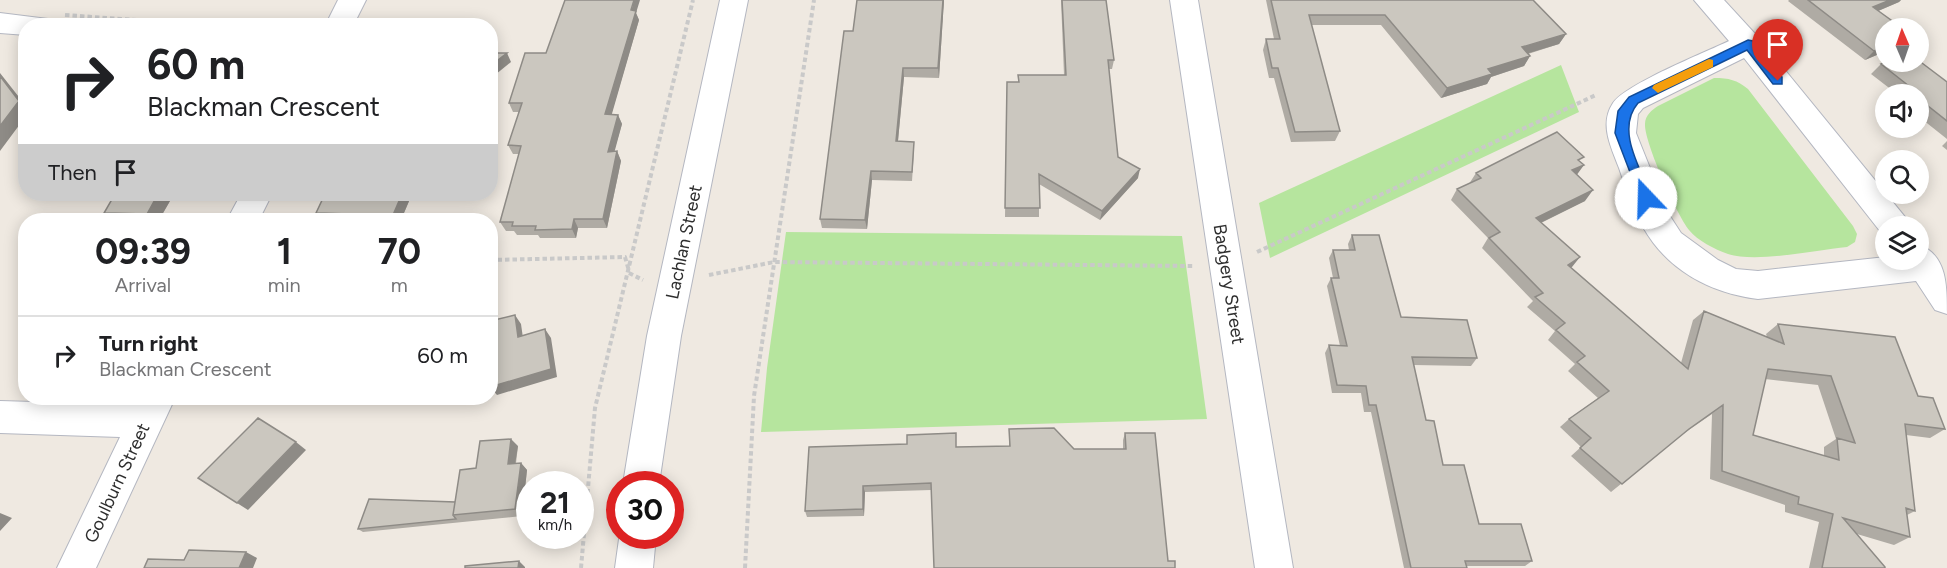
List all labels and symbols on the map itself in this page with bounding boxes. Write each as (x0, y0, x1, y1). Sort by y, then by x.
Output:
north arrow (1875, 18, 1929, 72)
pin (1752, 19, 1803, 81)
position arrow (1614, 166, 1678, 230)
street label: Lachlan Street (661, 183, 707, 301)
street label: Badgery Street (1209, 222, 1249, 346)
street label: Goulburn Street (80, 419, 154, 546)
speed limit sign: 30 (606, 471, 684, 549)

